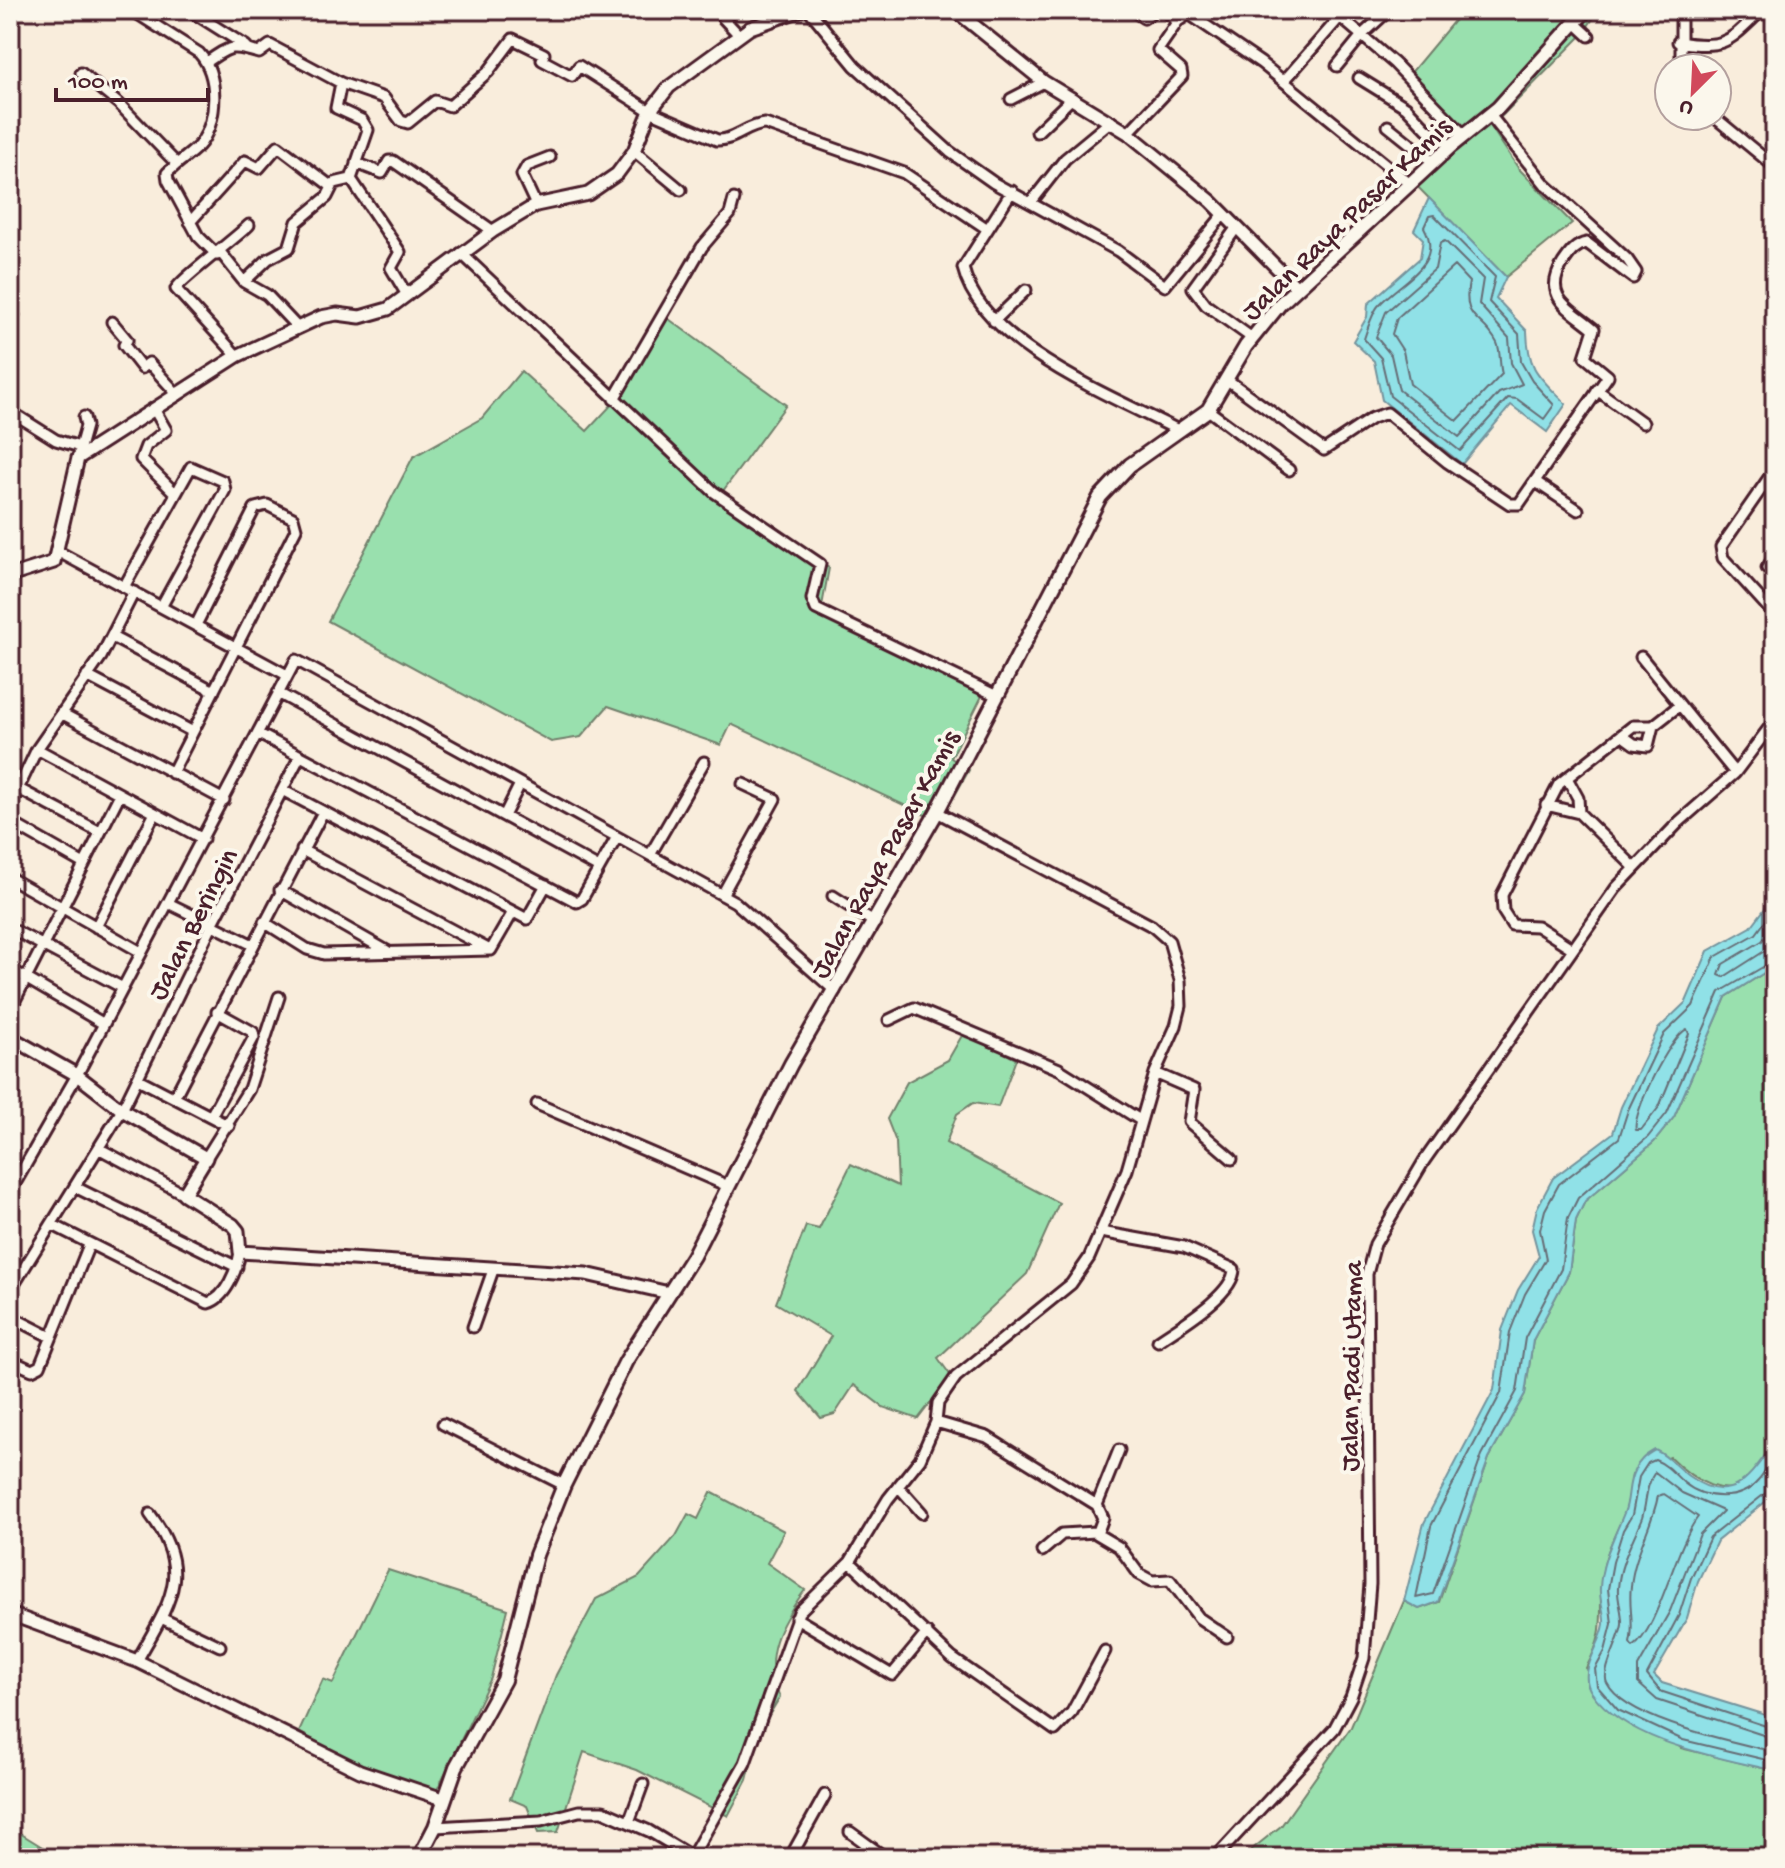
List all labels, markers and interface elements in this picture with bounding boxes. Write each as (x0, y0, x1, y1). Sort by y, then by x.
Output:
scale bar (56, 52, 208, 102)
north arrow (1653, 52, 1733, 132)
text: 100 m (67, 69, 128, 98)
text: U (1675, 92, 1698, 121)
street label: Jalan Raya Pasar Kamis (1236, 111, 1460, 329)
street label: Jalan Raya Pasar Kamis (805, 725, 969, 985)
street label: Jalan Beringin (143, 843, 248, 1006)
street label: Jalan Padi Utama (1335, 1259, 1372, 1472)

